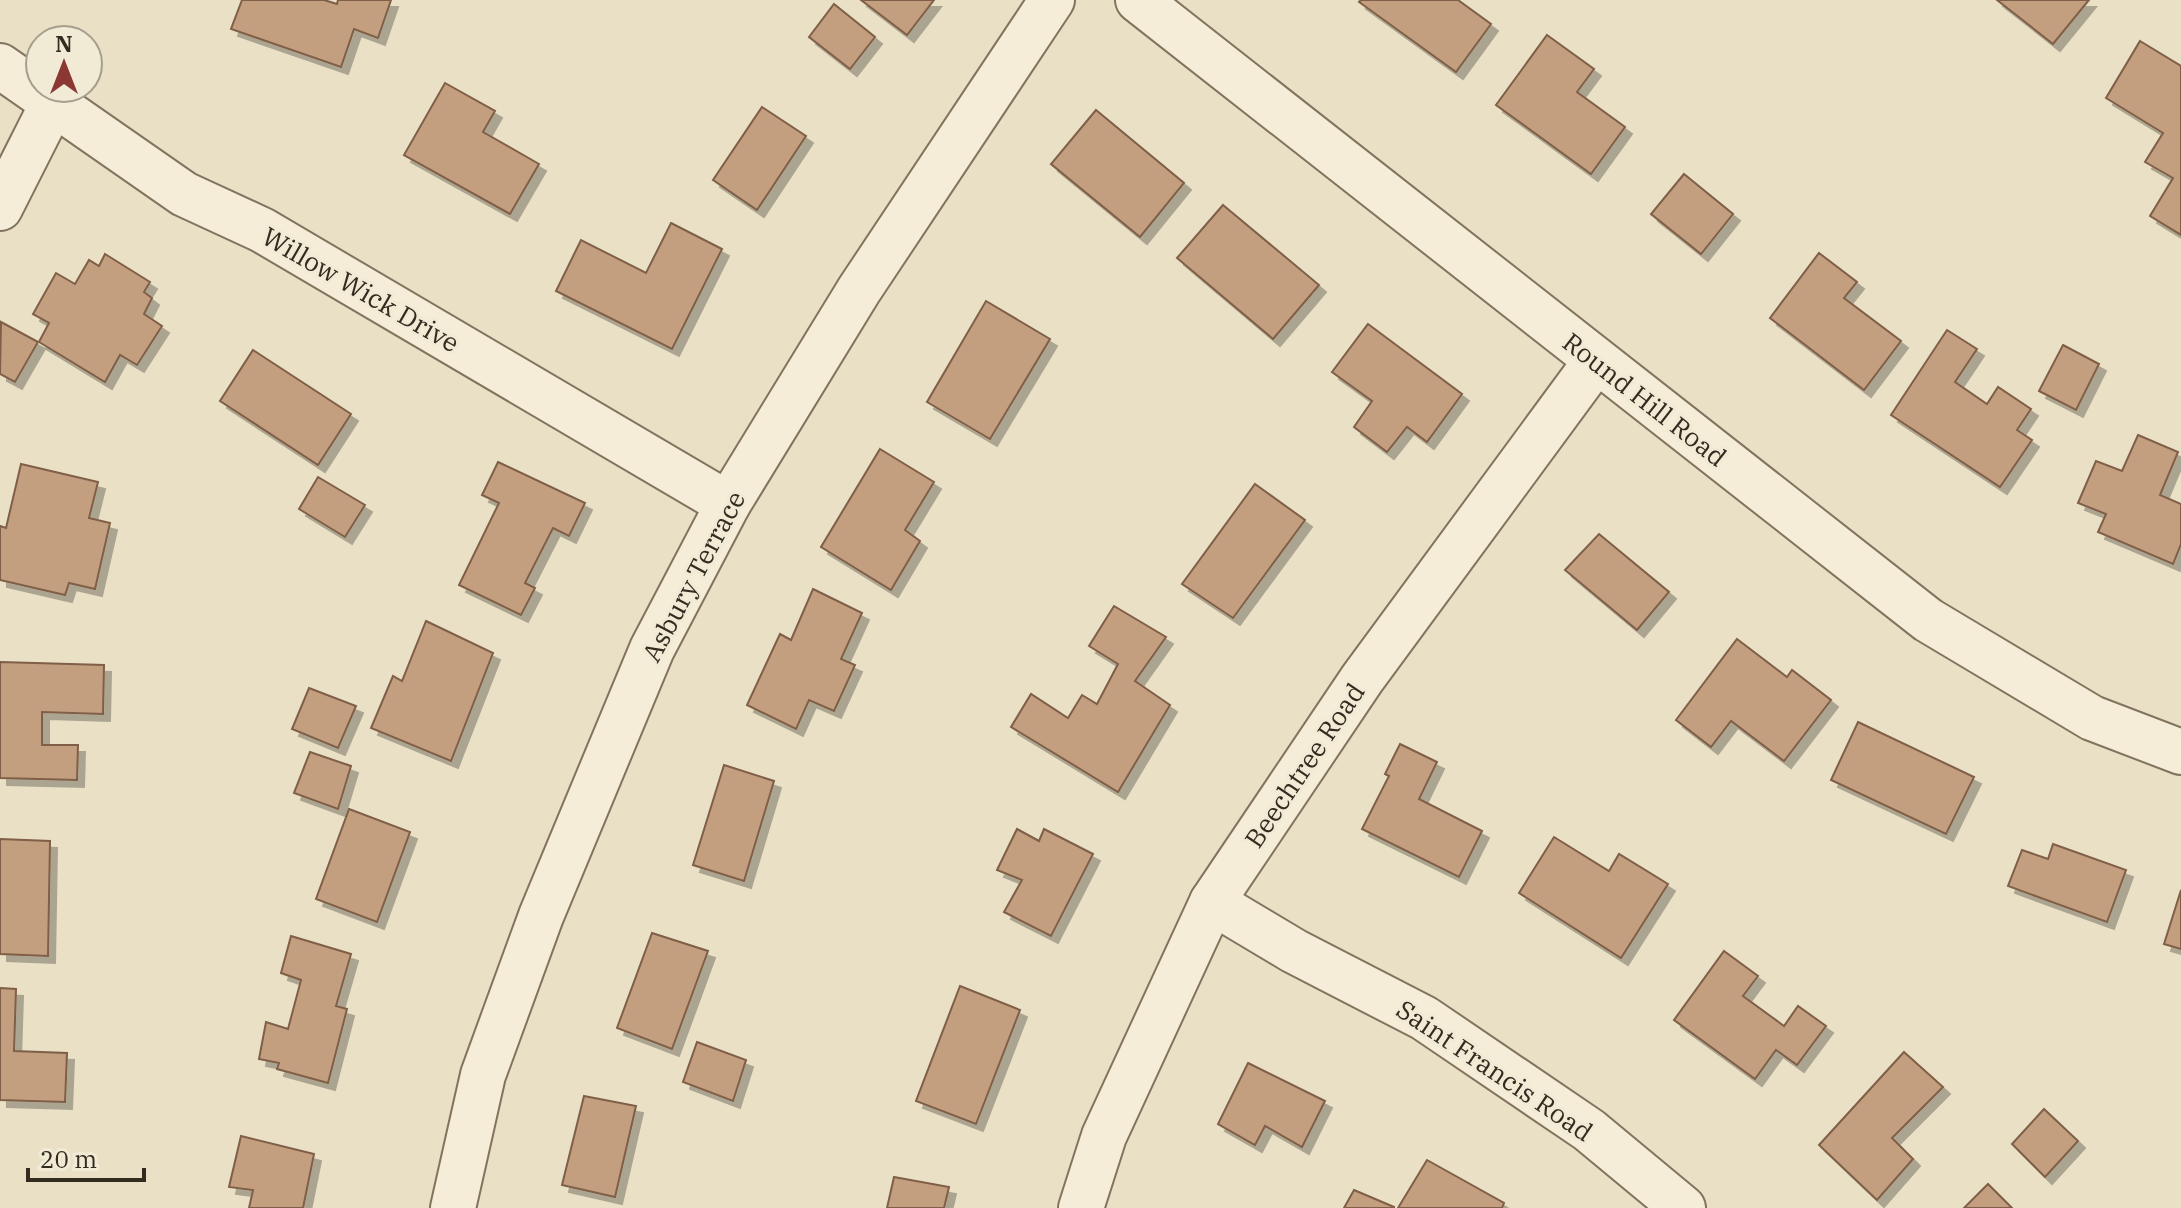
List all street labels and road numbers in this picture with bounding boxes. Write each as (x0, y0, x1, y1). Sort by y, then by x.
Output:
street label: Willow Wick Drive (256, 219, 466, 359)
street label: Round Hill Road (1556, 324, 1734, 474)
street label: Asbury Terrace (634, 485, 752, 667)
street label: Beechtree Road (1236, 676, 1372, 854)
street label: Saint Francis Road (1390, 992, 1600, 1148)

